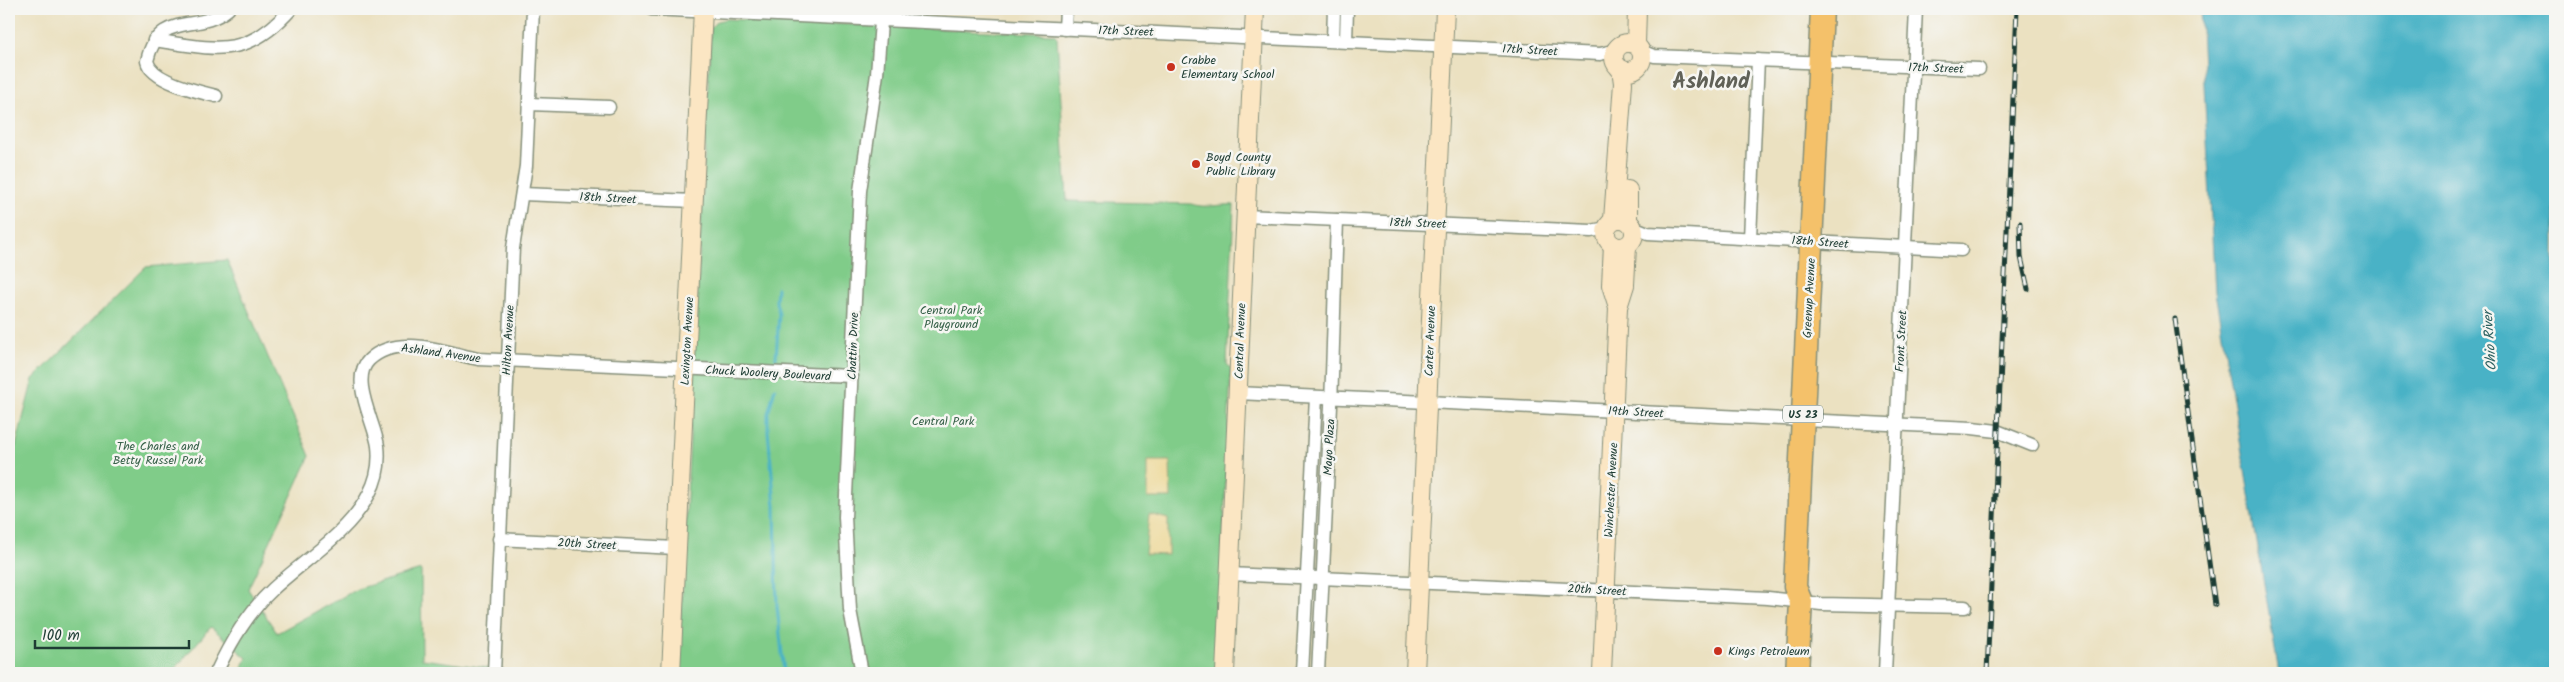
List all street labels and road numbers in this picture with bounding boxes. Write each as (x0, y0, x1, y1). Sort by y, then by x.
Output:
street label: 17th Street (1098, 21, 1154, 42)
street label: 17th Street (1502, 40, 1559, 61)
street label: 17th Street (1908, 58, 1964, 79)
street label: 18th Street (579, 188, 637, 210)
street label: 18th Street (1389, 213, 1447, 234)
street label: 18th Street (1791, 231, 1850, 254)
street label: Greenup Avenue (1798, 257, 1821, 339)
street label: Lexington Avenue (676, 296, 699, 386)
street label: Central Avenue (1230, 302, 1251, 379)
street label: Hilton Avenue (497, 304, 520, 376)
street label: Carter Avenue (1420, 305, 1441, 377)
street label: Front Street (1890, 309, 1913, 372)
street label: Chattin Drive (843, 311, 864, 380)
street label: Ashland Avenue (400, 339, 482, 369)
street label: Chuck Woolery Boulevard (705, 361, 832, 386)
street label: 19th Street (1608, 402, 1665, 423)
road number: US 23 (1783, 406, 1823, 422)
street label: Mayo Plaza (1319, 418, 1340, 476)
street label: Winchester Avenue (1600, 441, 1624, 538)
street label: 20th Street (557, 533, 617, 556)
street label: 20th Street (1567, 579, 1627, 602)

